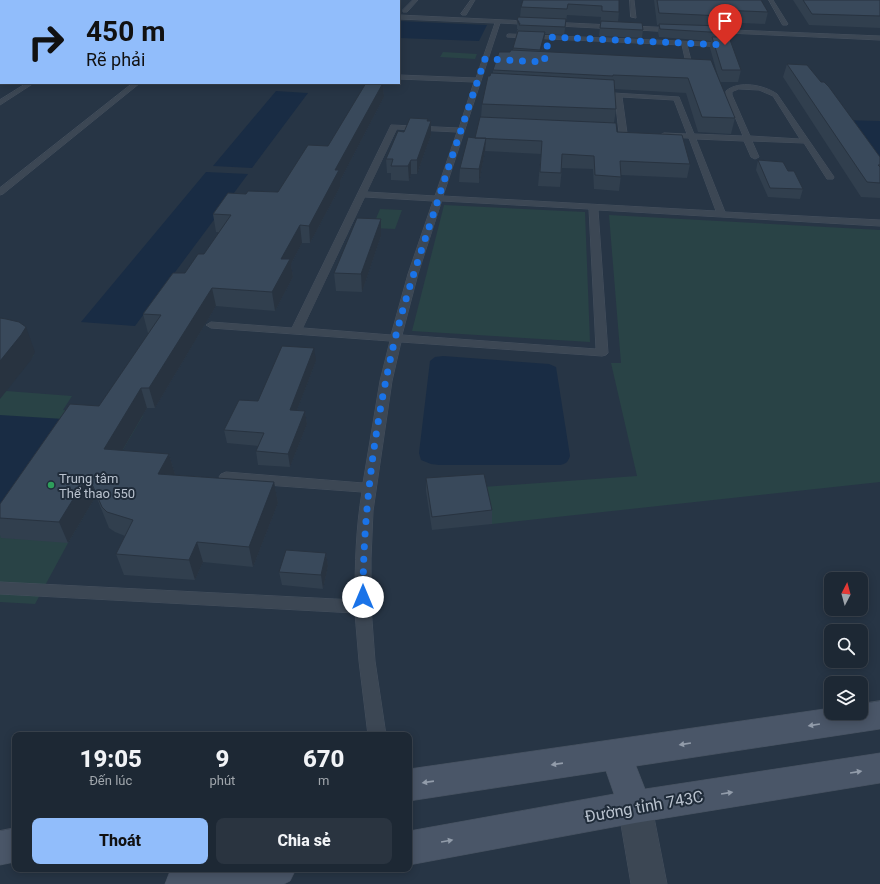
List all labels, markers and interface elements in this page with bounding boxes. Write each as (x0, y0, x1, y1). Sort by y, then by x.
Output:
pin (708, 4, 742, 45)
icon: arrive (714, 10, 736, 32)
text: 450 m (86, 15, 165, 48)
icon: right (20, 16, 72, 68)
text: Rẽ phải (86, 49, 145, 70)
place label: Trung tâm Thể thao 550 (59, 471, 135, 501)
marker: Trung tâm Thể thao 550 (46, 480, 56, 490)
north arrow (824, 572, 868, 616)
map controls (824, 572, 868, 720)
position arrow (342, 576, 384, 618)
button: search (824, 624, 868, 668)
button: layers (824, 676, 868, 720)
one-way arrow (808, 722, 820, 728)
one-way arrow (679, 742, 691, 748)
text: 19:05 (80, 745, 142, 773)
text: 9 (215, 745, 229, 773)
text: 670 (303, 745, 344, 773)
one-way arrow (551, 761, 563, 767)
one-way arrow (849, 769, 862, 775)
text: Đến lúc (89, 773, 132, 788)
text: phút (209, 773, 235, 788)
text: m (318, 773, 329, 788)
one-way arrow (422, 779, 434, 785)
street label: Đường tỉnh 743C (583, 787, 705, 826)
one-way arrow (721, 789, 733, 795)
button: Thoát (32, 818, 208, 864)
button: Chia sẻ (216, 818, 392, 864)
one-way arrow (441, 838, 453, 844)

